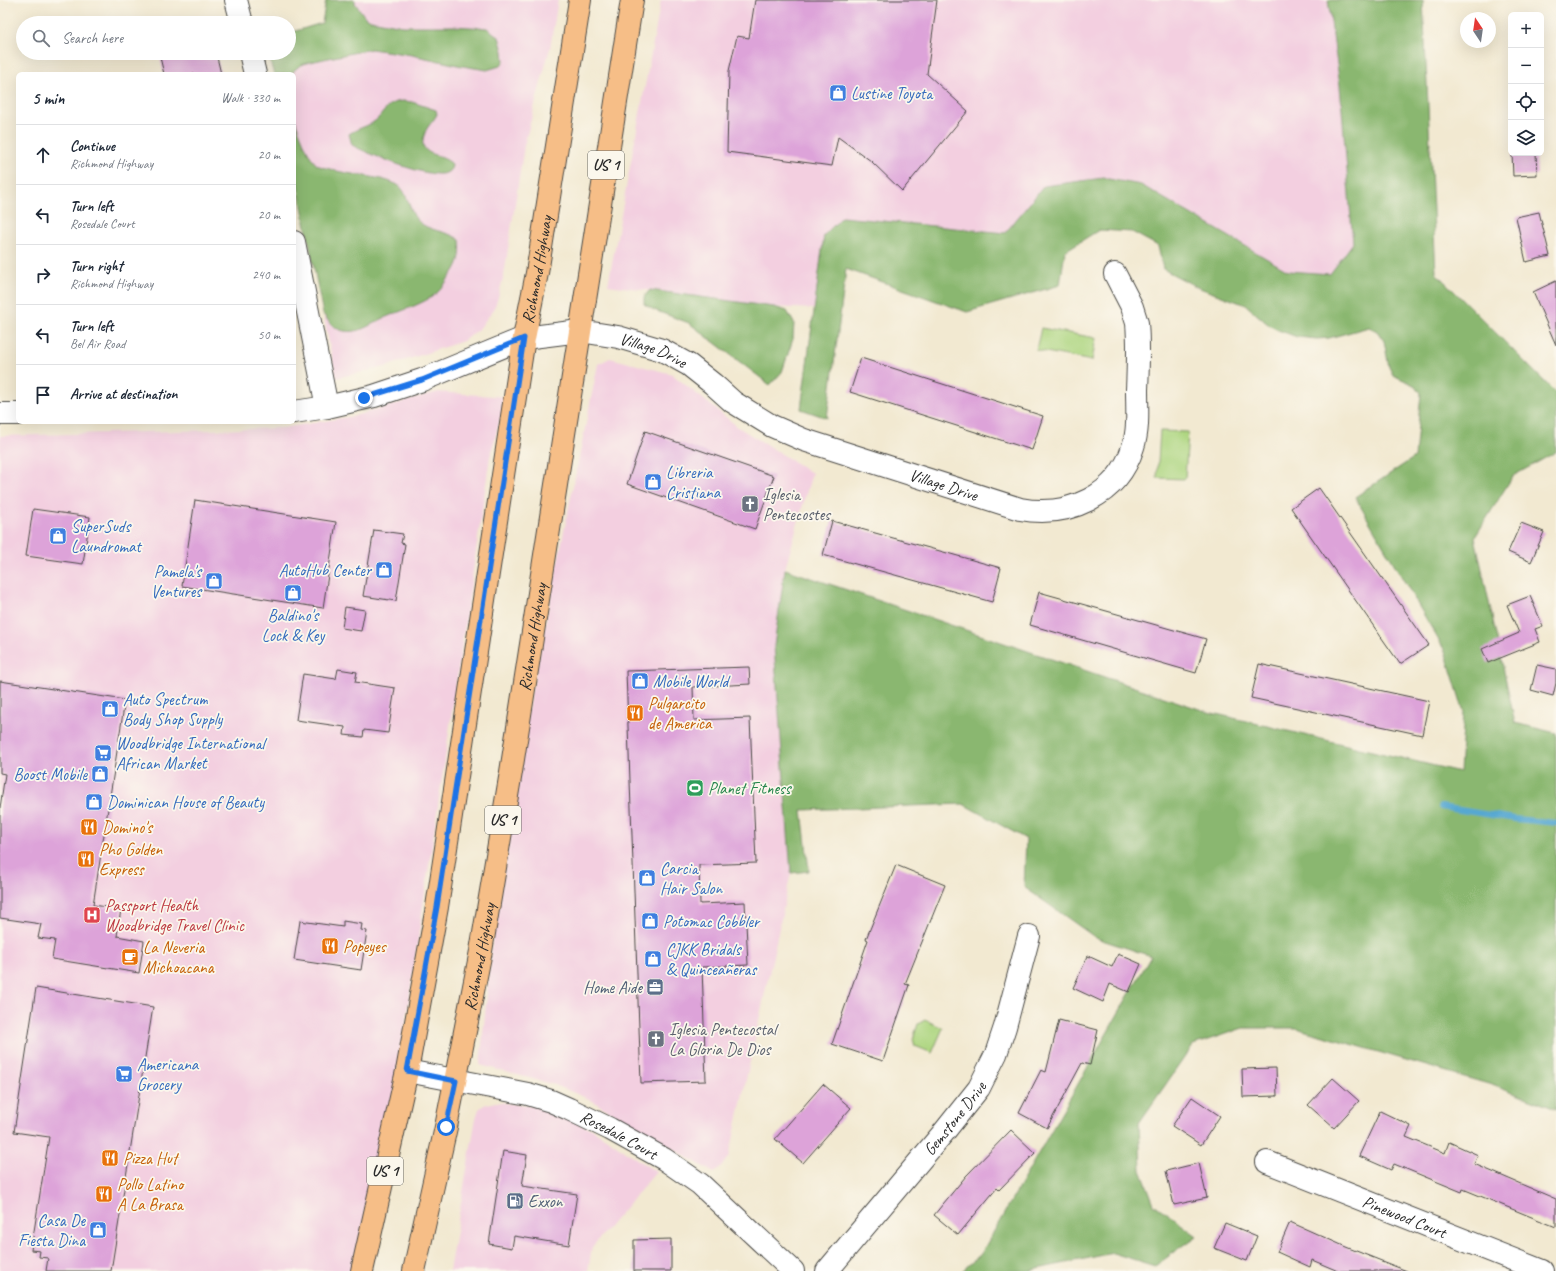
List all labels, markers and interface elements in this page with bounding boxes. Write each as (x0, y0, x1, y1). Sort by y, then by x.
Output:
north arrow (1460, 12, 1496, 48)
map controls (1508, 12, 1544, 156)
button: + (1508, 12, 1544, 48)
search box (16, 16, 296, 60)
icon: search (30, 27, 52, 49)
text: Search here (62, 29, 123, 48)
button: − (1508, 48, 1544, 84)
shop icon: Lustine Toyota (828, 83, 848, 103)
place label: Lustine Toyota (851, 83, 934, 104)
button: locate (1508, 84, 1544, 120)
text: 5 min (32, 88, 64, 109)
text: Walk · 330 m (221, 90, 280, 106)
button: layers (1508, 120, 1544, 156)
text: Continue (70, 137, 115, 156)
icon: ahead (32, 144, 54, 166)
text: 20 m (258, 147, 280, 163)
road number: US 1 (588, 151, 624, 179)
text: Richmond Highway (70, 156, 153, 172)
text: Turn left (70, 197, 113, 216)
icon: left (32, 204, 54, 226)
text: 20 m (258, 207, 280, 223)
street label: Richmond Highway (517, 213, 557, 325)
text: Rosedale Court (70, 216, 135, 232)
text: Turn right (70, 257, 123, 276)
icon: right (32, 264, 54, 286)
text: 240 m (252, 267, 280, 283)
text: Richmond Highway (70, 276, 153, 292)
text: Turn left (70, 317, 113, 336)
icon: left (32, 324, 54, 346)
text: 50 m (258, 327, 280, 343)
street label: Village Drive (617, 328, 692, 373)
text: Bel Air Road (70, 336, 125, 352)
icon: arrive (32, 384, 54, 406)
text: Arrive at destination (70, 385, 177, 404)
route end (355, 389, 373, 407)
place label: Libreria Cristiana (666, 462, 722, 503)
street label: Village Drive (907, 464, 982, 506)
shop icon: Libreria Cristiana (643, 472, 663, 492)
place label: Iglesia Pentecostes (763, 484, 832, 525)
church icon: Iglesia Pentecostes (740, 494, 760, 514)
place label: SuperSuds Laundromat (71, 516, 143, 557)
shop icon: SuperSuds Laundromat (48, 526, 68, 546)
place label: AutoHub Center (279, 560, 373, 581)
shop icon: AutoHub Center (374, 560, 394, 580)
place label: Pamela's Ventures (151, 561, 203, 602)
shop icon: Pamela's Ventures (204, 571, 224, 591)
street label: Richmond Highway (513, 581, 551, 693)
shop icon: Baldino's Lock & Key (283, 583, 303, 603)
place label: Baldino's Lock & Key (262, 605, 325, 646)
shop icon: Mobile World (630, 671, 650, 691)
place label: Mobile World (653, 671, 732, 692)
place label: Auto Spectrum Body Shop Supply (123, 689, 224, 730)
place label: Pulgarcito de America (648, 693, 713, 734)
shop icon: Auto Spectrum Body Shop Supply (100, 699, 120, 719)
restaurant icon: Pulgarcito de America (625, 703, 645, 723)
place label: Woodbridge International African Market (116, 733, 268, 774)
supermarket icon: Woodbridge International African Market (93, 743, 113, 763)
place label: Boost Mobile (13, 764, 88, 785)
shop icon: Boost Mobile (90, 764, 110, 784)
sports icon: Planet Fitness (685, 778, 705, 798)
place label: Planet Fitness (708, 778, 793, 799)
shop icon: Dominican House of Beauty (84, 792, 104, 812)
place label: Dominican House of Beauty (107, 792, 265, 813)
road number: US 1 (485, 806, 521, 834)
restaurant icon: Domino's (79, 817, 99, 837)
place label: Domino's (102, 817, 154, 838)
place label: Pho Golden Express (99, 839, 164, 880)
restaurant icon: Pho Golden Express (76, 849, 96, 869)
place label: Carcia Hair Salon (660, 858, 724, 899)
shop icon: Carcia Hair Salon (637, 868, 657, 888)
place label: Passport Health Woodbridge Travel Clinic (105, 895, 245, 936)
street label: Richmond Highway (459, 900, 500, 1012)
hospital icon: Passport Health Woodbridge Travel Clinic (82, 905, 102, 925)
shop icon: Potomac Cobbler (640, 911, 660, 931)
place label: Potomac Cobbler (663, 911, 761, 932)
restaurant icon: Popeyes (320, 936, 340, 956)
place label: Popeyes (343, 936, 388, 957)
place label: La Neveria Michoacana (143, 937, 215, 978)
place label: CJKK Bridals & Quinceañeras (666, 939, 757, 980)
cafe icon: La Neveria Michoacana (120, 947, 140, 967)
shop icon: CJKK Bridals & Quinceañeras (643, 949, 663, 969)
place label: Home Aide (583, 977, 643, 998)
office icon: Home Aide (645, 977, 665, 997)
place label: Iglesia Pentecostal La Gloria De Dios (669, 1019, 779, 1060)
church icon: Iglesia Pentecostal La Gloria De Dios (646, 1029, 666, 1049)
place label: Americana Grocery (137, 1054, 200, 1095)
supermarket icon: Americana Grocery (114, 1064, 134, 1084)
street label: Gemstone Drive (919, 1077, 991, 1159)
street label: Rosedale Court (577, 1106, 663, 1165)
route start (437, 1118, 455, 1136)
restaurant icon: Pizza Hut (100, 1148, 120, 1168)
place label: Pizza Hut (123, 1148, 180, 1169)
road number: US 1 (367, 1157, 403, 1185)
place label: Pollo Latino A La Brasa (117, 1174, 185, 1215)
restaurant icon: Pollo Latino A La Brasa (94, 1184, 114, 1204)
fuel station icon: Exxon (505, 1191, 525, 1211)
place label: Exxon (528, 1191, 564, 1212)
street label: Pinewood Court (1360, 1191, 1452, 1243)
place label: Casa De Fiesta Dina (18, 1210, 86, 1251)
shop icon: Casa De Fiesta Dina (88, 1220, 108, 1240)

